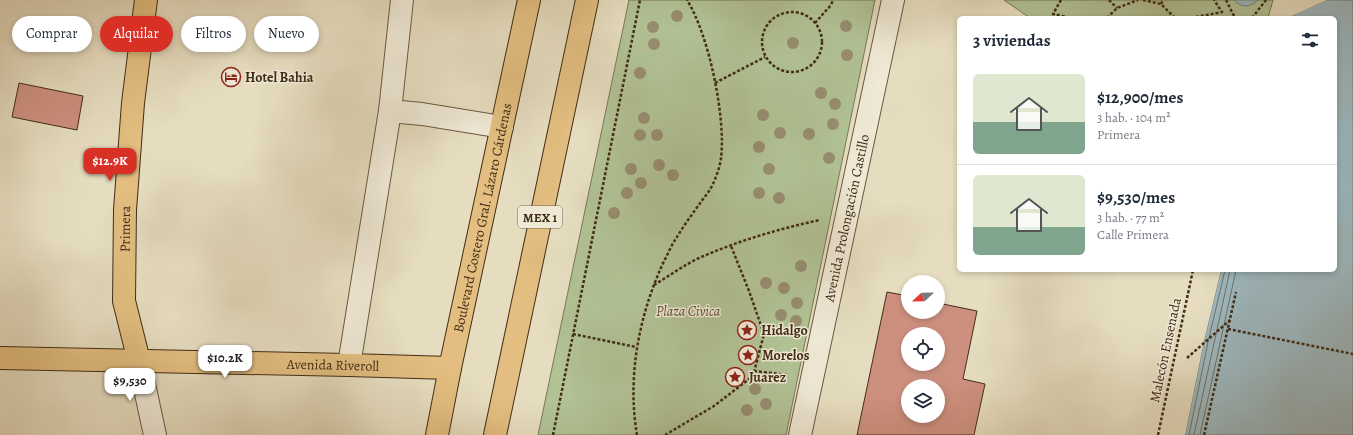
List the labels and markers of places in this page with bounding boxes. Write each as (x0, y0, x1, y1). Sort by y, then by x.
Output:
hotel icon: Hotel Bahia (220, 66, 242, 88)
place label: Hotel Bahia (245, 68, 314, 87)
pin: $12.9K (77, 148, 143, 182)
place icon: Hidalgo (736, 319, 758, 341)
place label: Hidalgo (761, 321, 808, 340)
place icon: Morelos (737, 344, 759, 366)
pin: $10.2K (192, 345, 258, 379)
place label: Morelos (762, 346, 810, 365)
place icon: Juarez (724, 366, 746, 388)
pin: $9,530 (97, 368, 163, 402)
place label: Juarez (749, 368, 787, 387)

